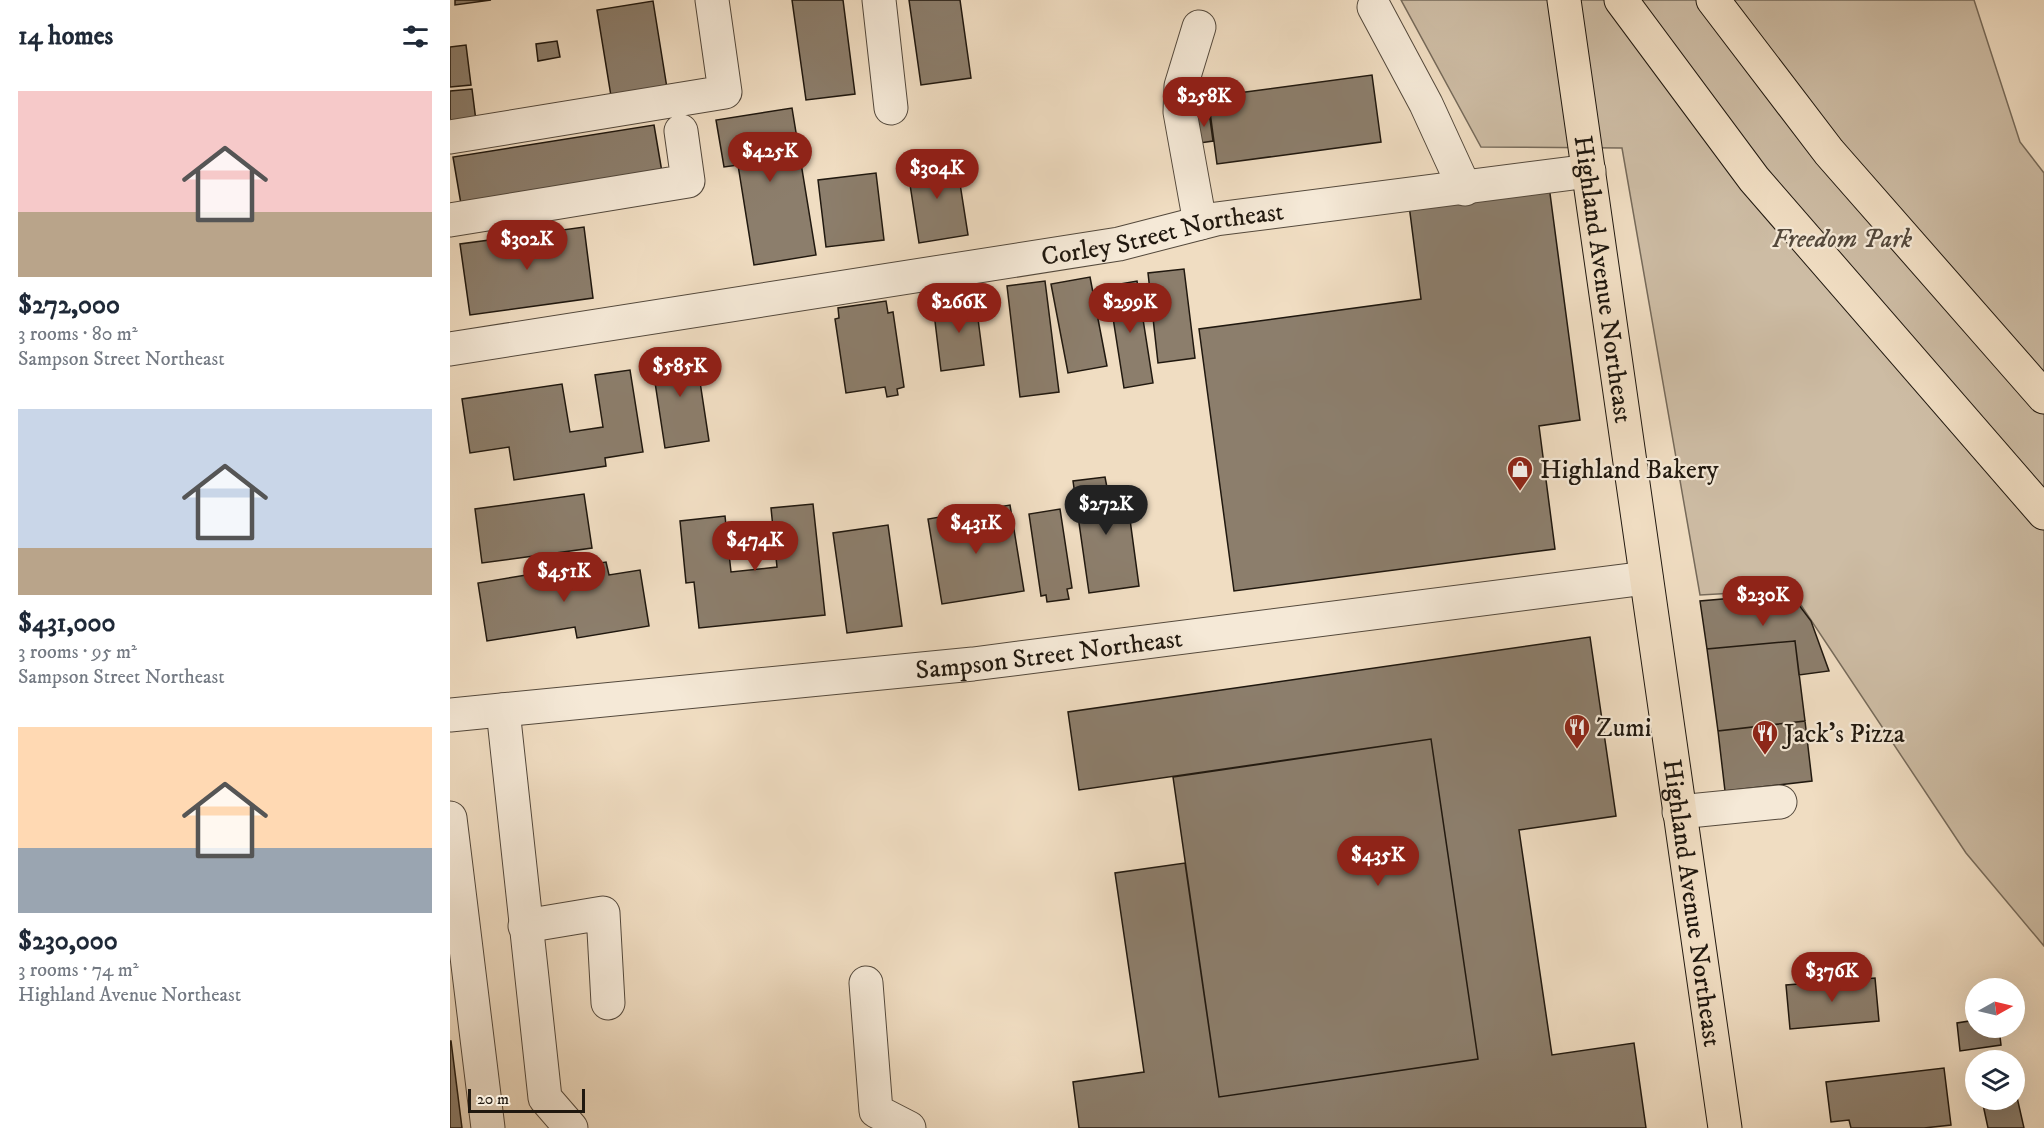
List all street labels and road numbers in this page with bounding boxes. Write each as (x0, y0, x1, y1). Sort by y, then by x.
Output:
street label: Highland Avenue Northeast (1566, 133, 1639, 425)
street label: Corley Street Northeast (1039, 195, 1286, 274)
street label: Sampson Street Northeast (914, 622, 1184, 688)
street label: Highland Avenue Northeast (1655, 757, 1728, 1049)

